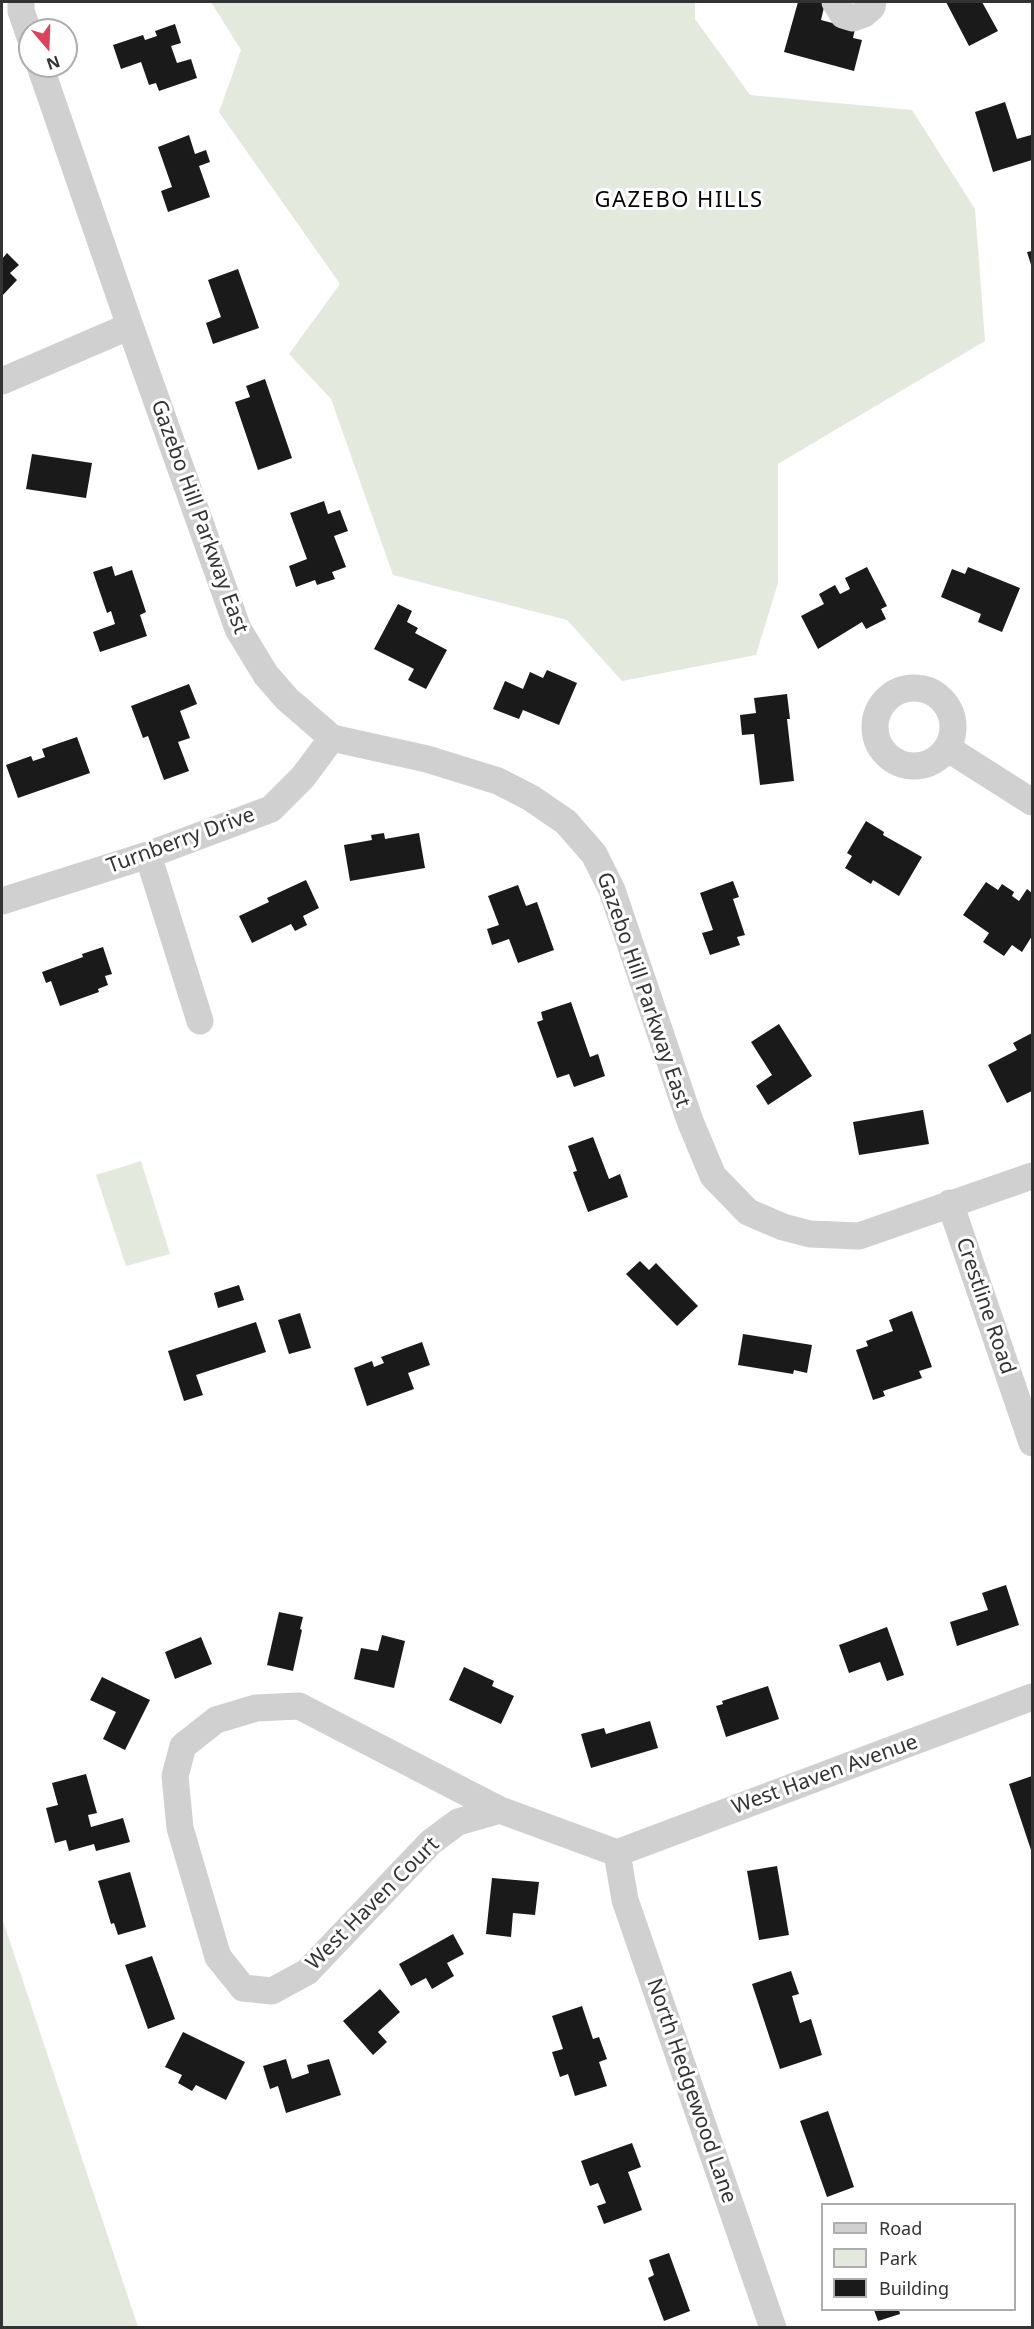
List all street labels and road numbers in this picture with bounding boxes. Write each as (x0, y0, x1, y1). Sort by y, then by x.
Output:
street label: Gazebo Hill Parkway East (145, 397, 253, 637)
street label: Turnberry Drive (104, 803, 258, 879)
street label: Gazebo Hill Parkway East (591, 869, 695, 1111)
street label: Crestline Road (950, 1234, 1020, 1378)
street label: West Haven Avenue (729, 1730, 921, 1820)
street label: West Haven Court (301, 1832, 445, 1976)
street label: North Hedgewood Lane (641, 1975, 741, 2207)

